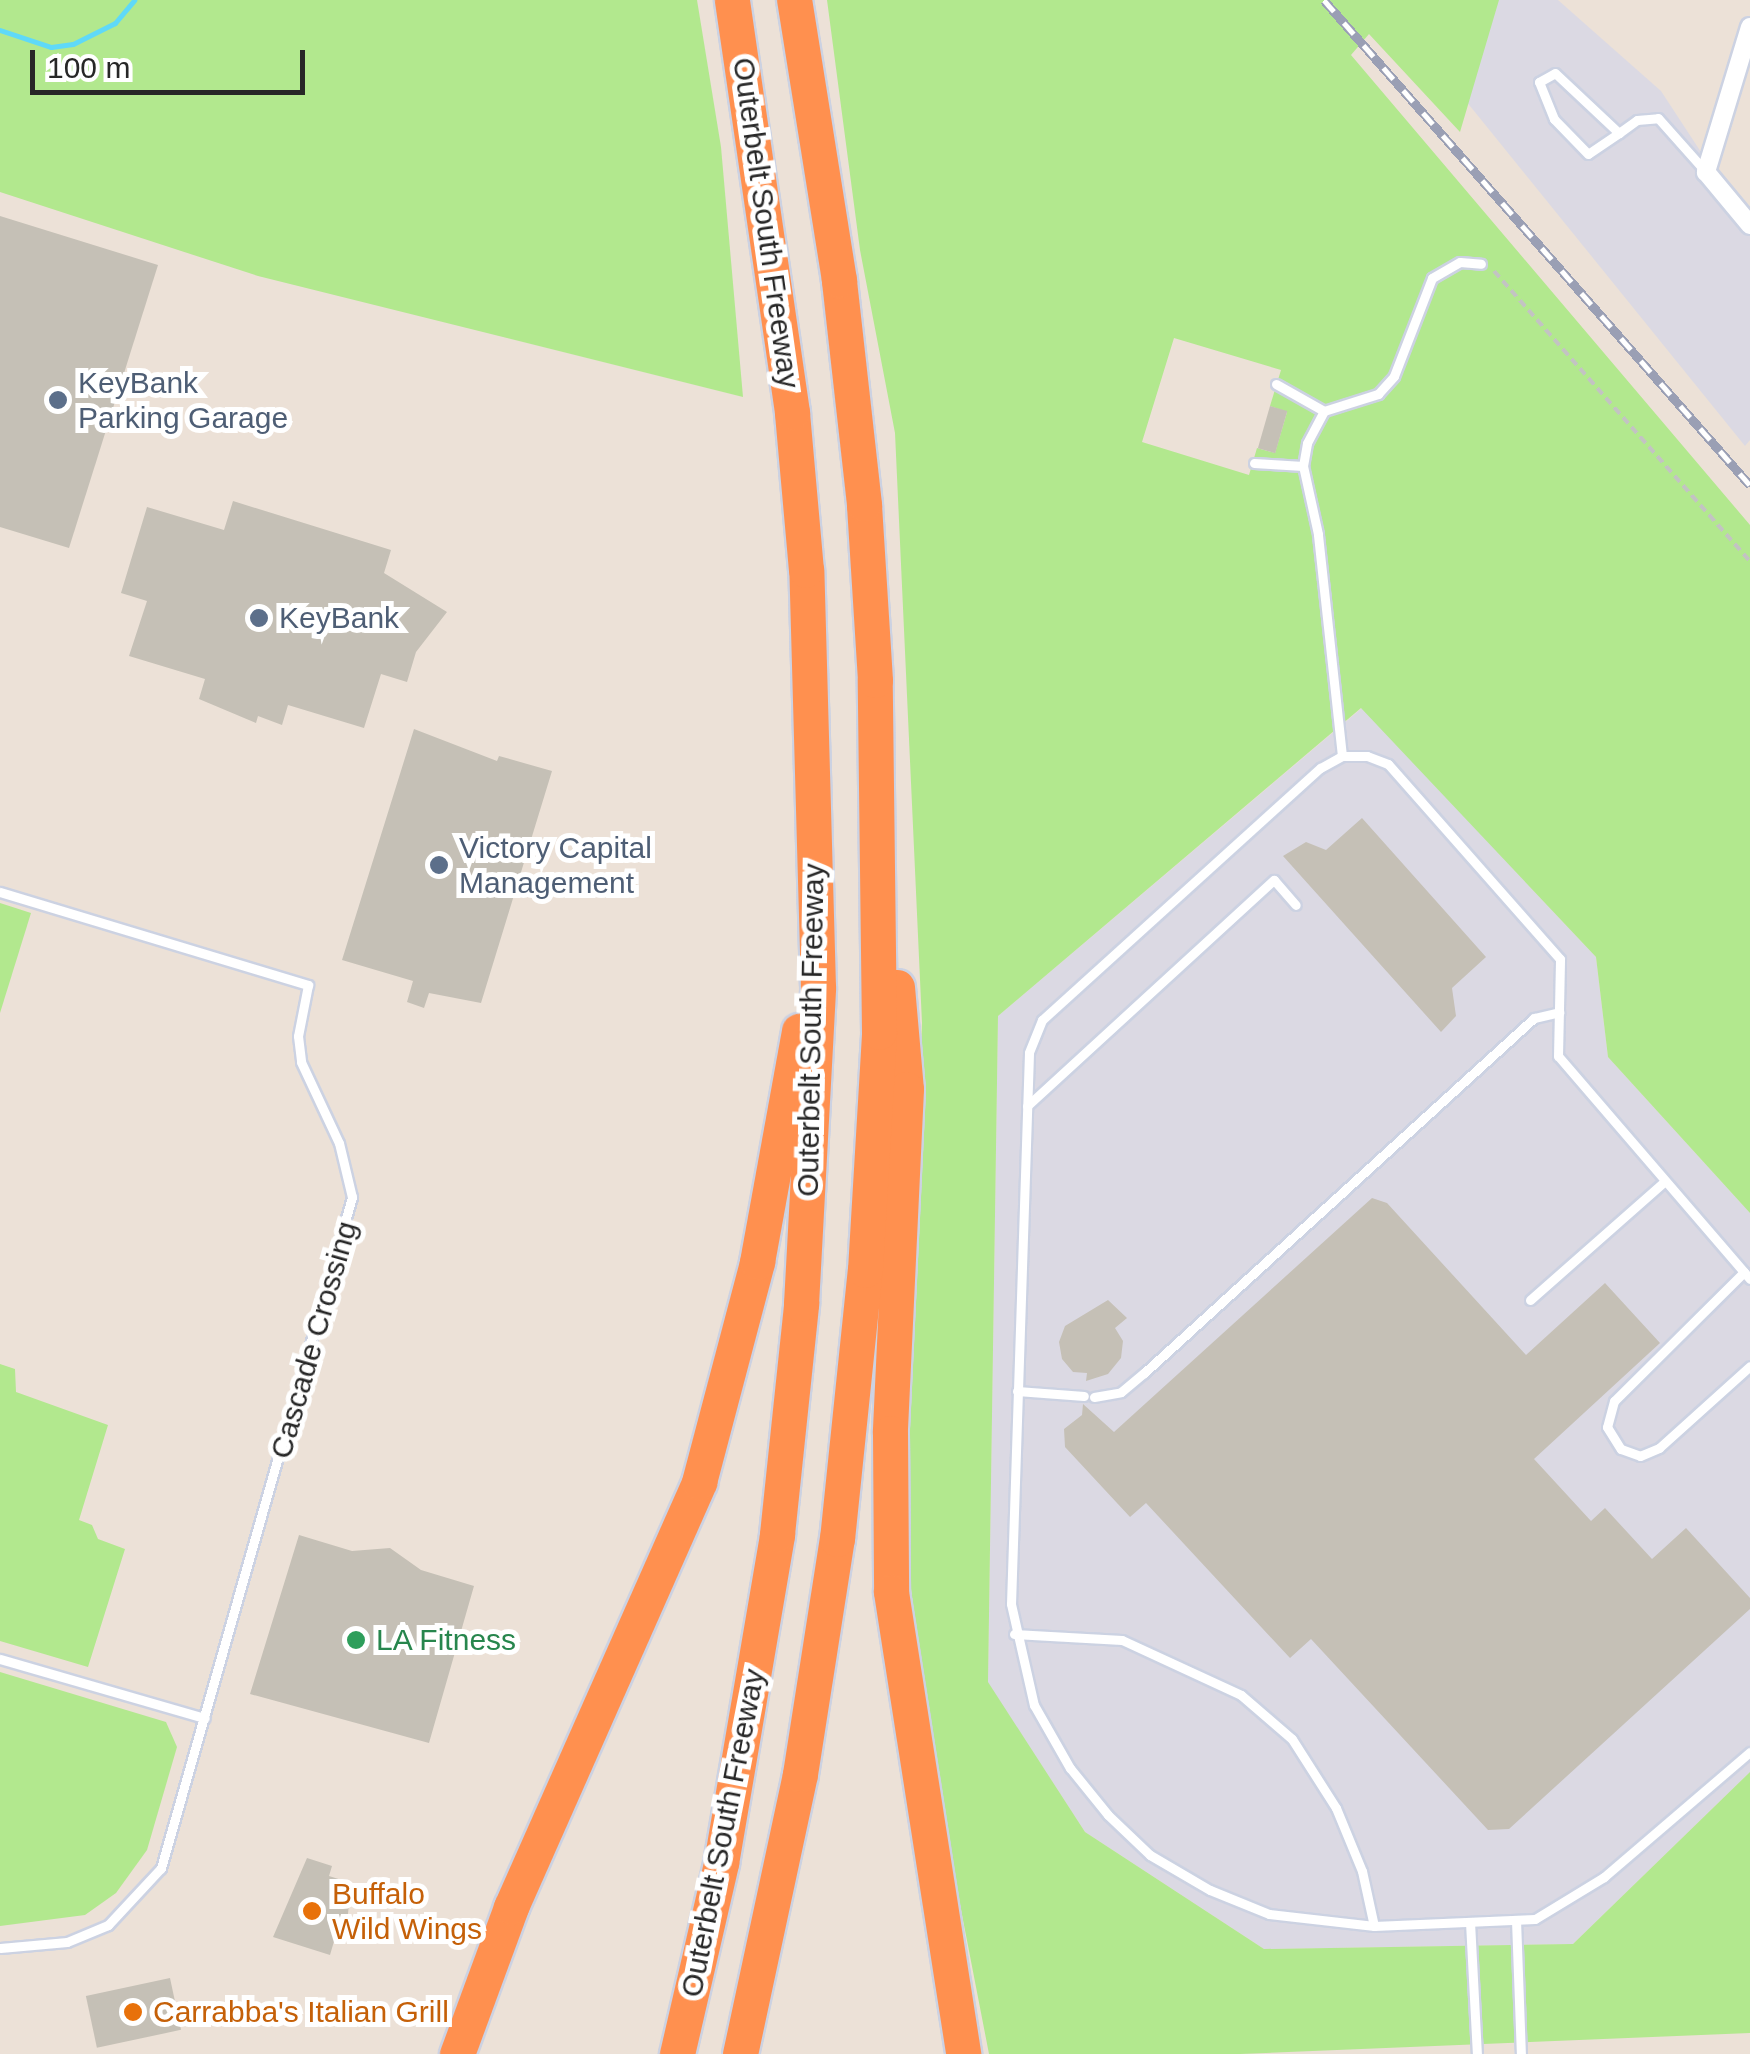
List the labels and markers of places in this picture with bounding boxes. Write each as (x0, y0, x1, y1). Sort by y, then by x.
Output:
place label: KeyBank Parking Garage (78, 365, 288, 436)
marker: KeyBank Parking Garage (47, 389, 69, 411)
place label: KeyBank (279, 600, 399, 636)
marker: KeyBank (248, 607, 270, 629)
place label: Victory Capital Management (459, 830, 652, 900)
marker: Victory Capital Management (428, 854, 450, 876)
place label: LA Fitness (376, 1622, 518, 1658)
marker: LA Fitness (345, 1629, 367, 1651)
place label: Buffalo Wild Wings (332, 1876, 482, 1946)
marker: Buffalo Wild Wings (301, 1900, 323, 1922)
place label: Carrabba's Italian Grill (153, 1994, 449, 2030)
marker: Carrabba's Italian Grill (122, 2001, 144, 2023)

